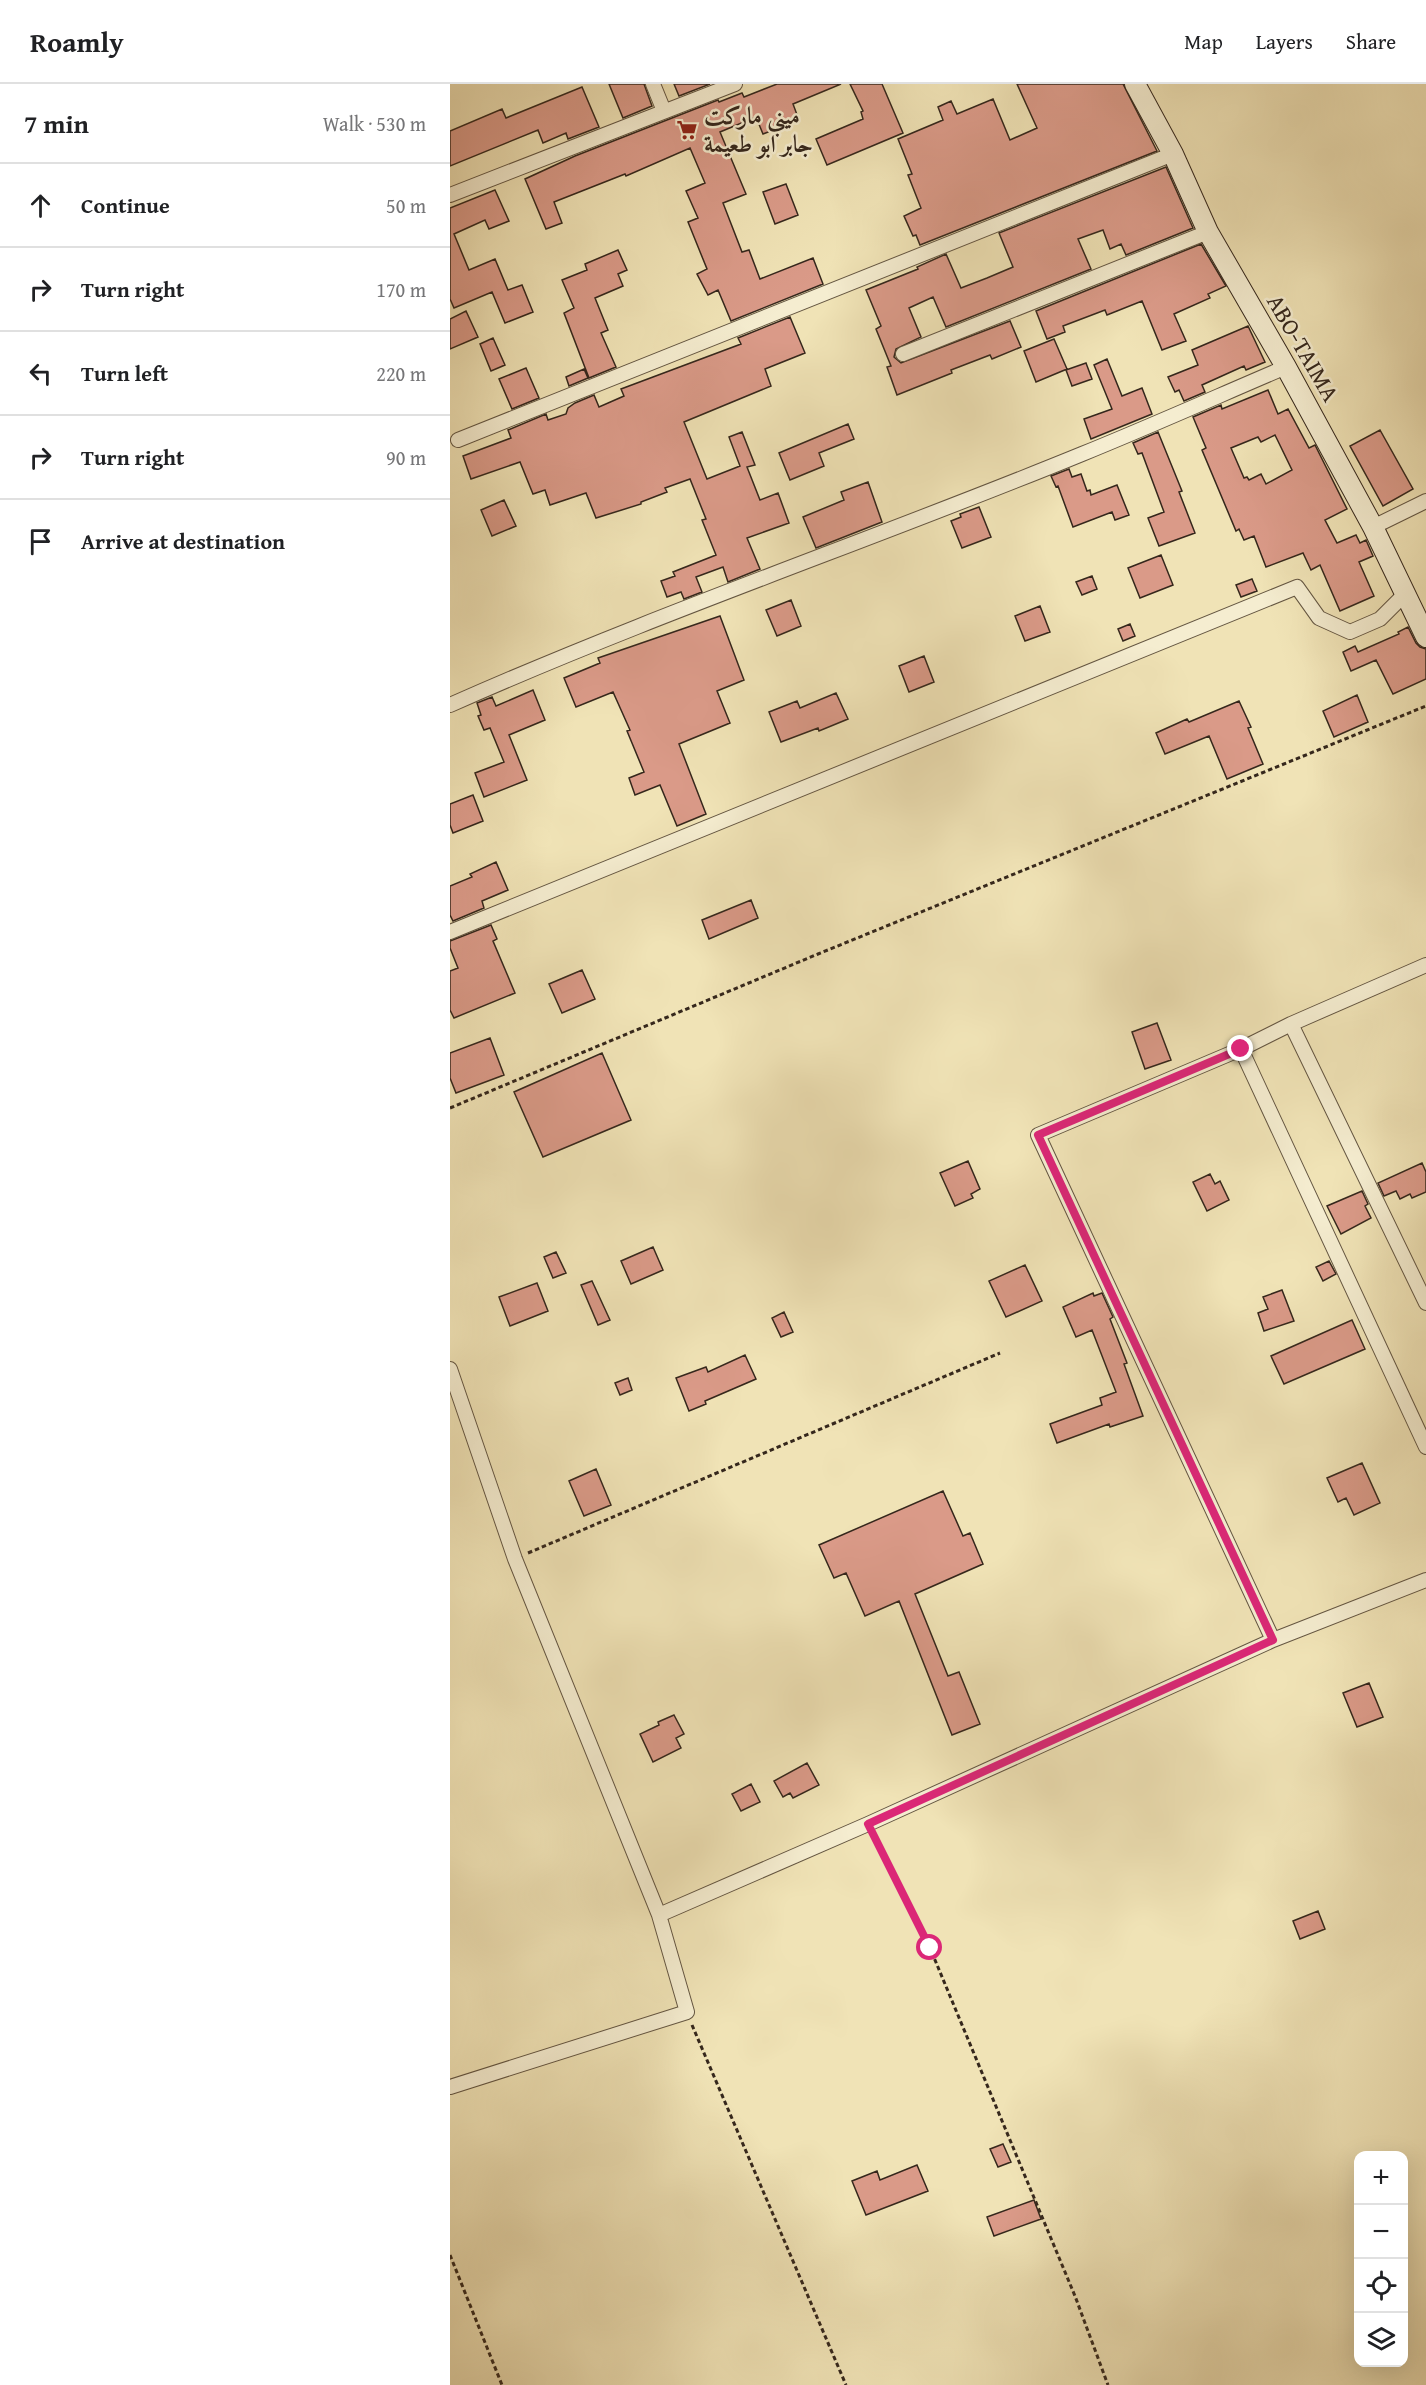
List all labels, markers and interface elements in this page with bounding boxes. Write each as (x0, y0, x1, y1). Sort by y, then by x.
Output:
text: Roamly (30, 21, 124, 62)
text: Map (1184, 26, 1223, 57)
text: Layers (1256, 26, 1313, 57)
text: Share (1346, 26, 1396, 57)
place label: ميني ماركت جابر ابو طعيمة (704, 98, 813, 161)
text: 7 min (24, 104, 89, 143)
text: Walk · 530 m (323, 109, 426, 138)
supermarket icon: ميني ماركت جابر ابو طعيمة (675, 118, 699, 142)
icon: ahead (24, 189, 57, 222)
text: Continue (81, 189, 170, 221)
text: 50 m (386, 191, 426, 220)
icon: right (24, 273, 57, 306)
text: Turn right (81, 273, 184, 305)
text: 170 m (376, 275, 426, 304)
street label: ABO-TAIMA (1258, 287, 1349, 408)
icon: left (24, 357, 57, 390)
text: Turn left (81, 357, 168, 389)
text: 220 m (376, 359, 426, 388)
icon: right (24, 441, 57, 474)
text: Turn right (81, 441, 184, 473)
text: 90 m (386, 443, 426, 472)
icon: arrive (24, 525, 57, 558)
text: Arrive at destination (81, 525, 285, 557)
route end (1227, 1035, 1253, 1061)
route start (916, 1934, 942, 1960)
map controls (1354, 2151, 1408, 2367)
button: + (1354, 2151, 1408, 2205)
button: − (1354, 2205, 1408, 2259)
button: locate (1354, 2259, 1408, 2313)
button: layers (1354, 2313, 1408, 2367)

